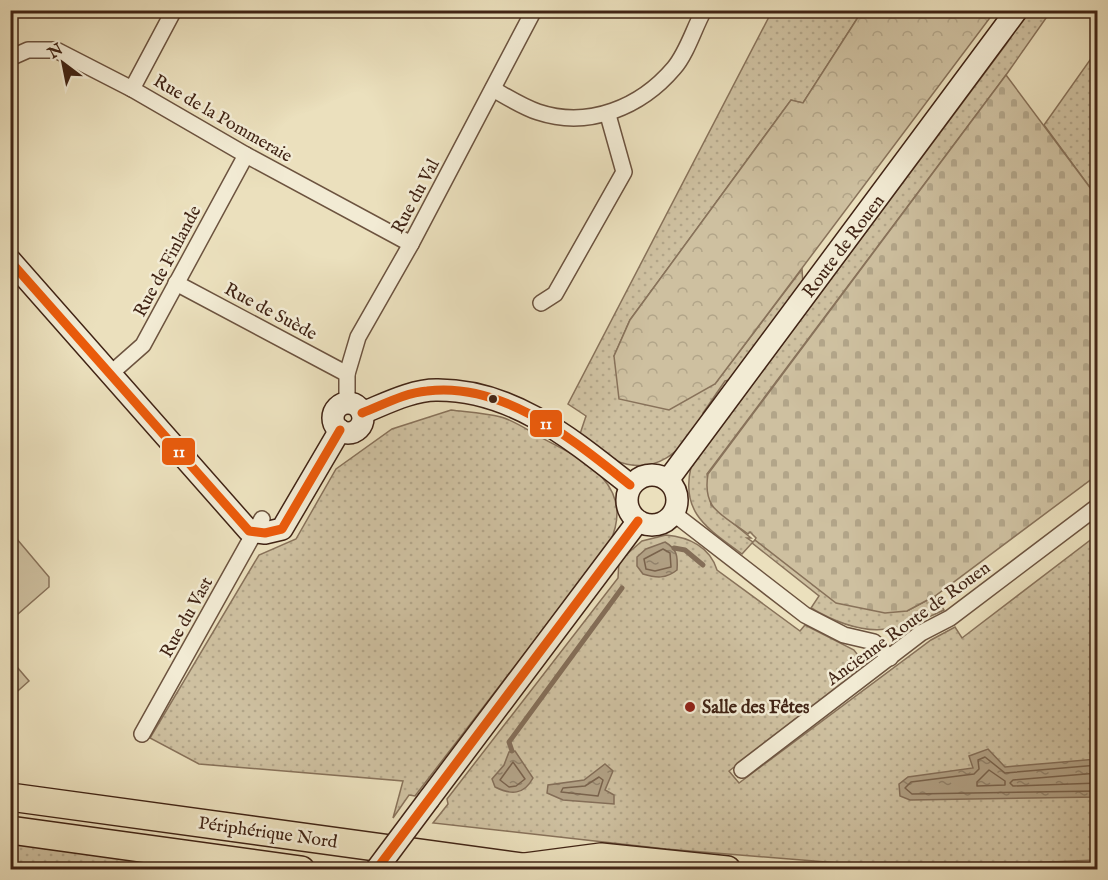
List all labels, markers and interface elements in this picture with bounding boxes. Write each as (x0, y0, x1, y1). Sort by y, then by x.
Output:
north arrow (33, 33, 93, 93)
text: N (44, 40, 67, 65)
street label: Rue de la Pommeraie (149, 70, 296, 168)
street label: Rue du Val (387, 155, 446, 238)
street label: Route de Rouen (798, 190, 891, 303)
street label: Rue de Finlande (129, 202, 207, 321)
street label: Rue de Suède (220, 278, 321, 346)
unlabelled marker (487, 393, 499, 405)
line badge: 11 (529, 409, 563, 438)
text: 11 (540, 415, 552, 435)
line badge: 11 (161, 437, 196, 466)
text: 11 (173, 443, 185, 463)
street label: Ancienne Route de Rouen (822, 557, 996, 692)
street label: Rue du Vast (156, 573, 219, 662)
place label: Salle des Fêtes (702, 697, 810, 720)
marker: Salle des Fêtes (683, 700, 697, 714)
street label: Périphérique Nord (197, 812, 339, 855)

